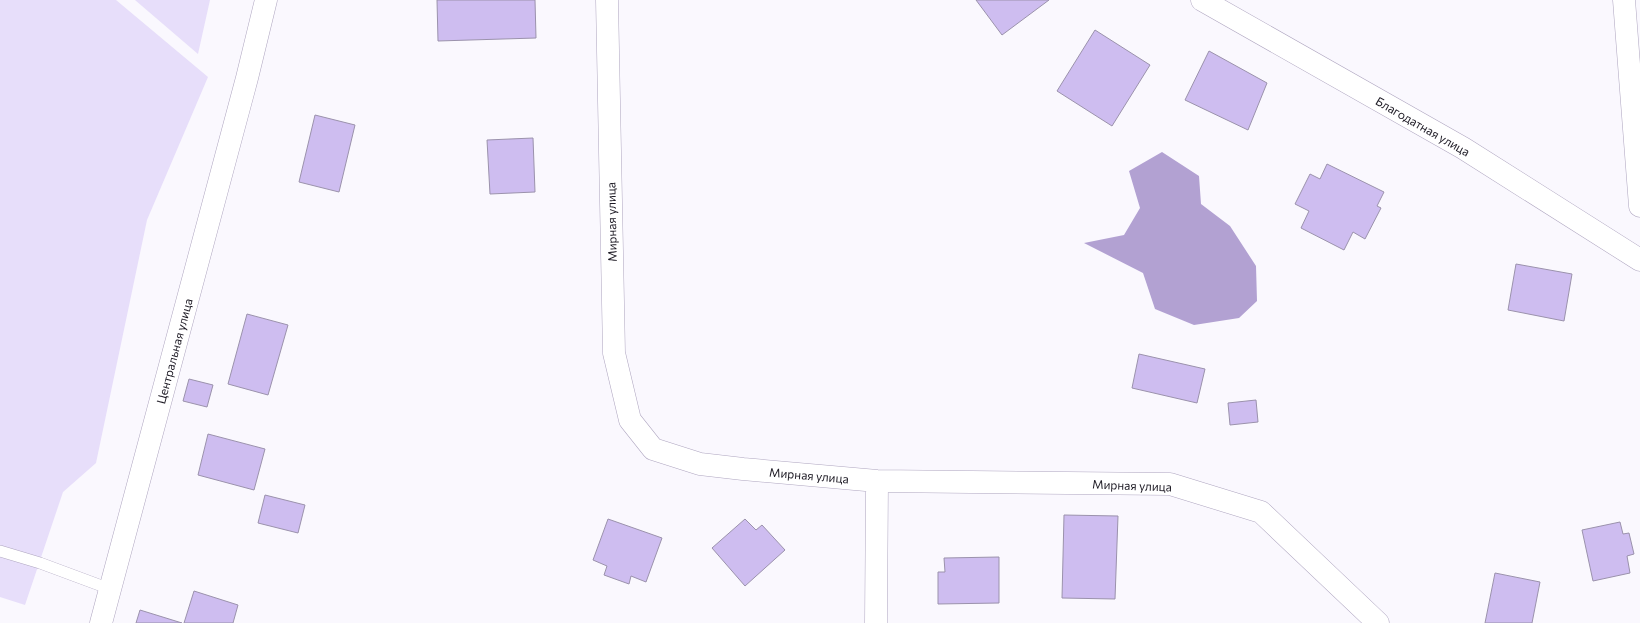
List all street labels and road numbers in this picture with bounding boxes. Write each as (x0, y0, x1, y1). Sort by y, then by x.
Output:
street label: Благодатная улица (1373, 93, 1473, 159)
street label: Мирная улица (603, 182, 619, 262)
street label: Центральная улица (153, 297, 195, 405)
street label: Мирная улица (769, 465, 849, 485)
street label: Мирная улица (1092, 477, 1172, 493)

